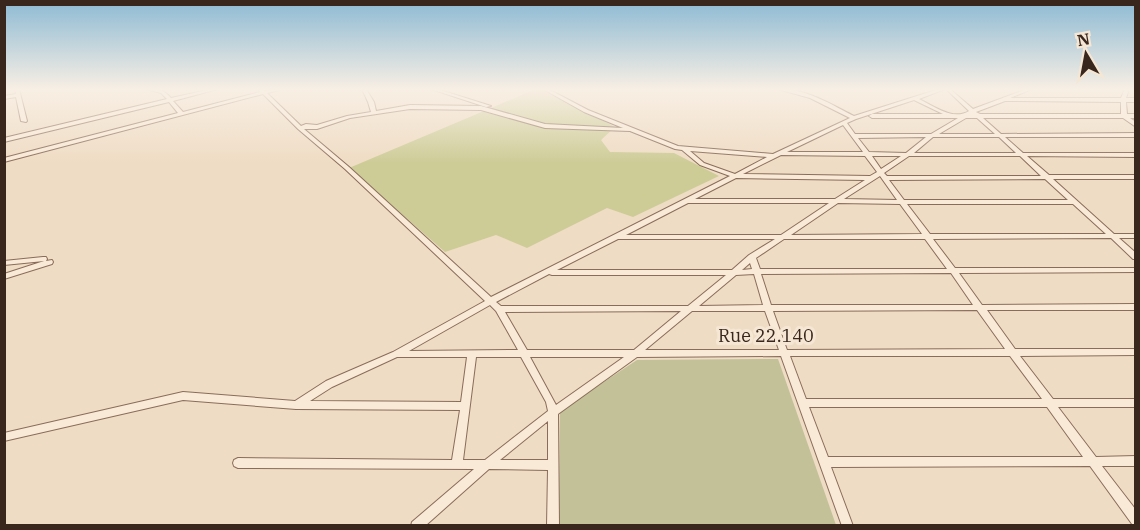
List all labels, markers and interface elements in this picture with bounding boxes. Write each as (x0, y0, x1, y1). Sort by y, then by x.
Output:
north arrow (1056, 24, 1116, 84)
text: N (1075, 28, 1091, 50)
street label: Rue 22.140 (718, 324, 814, 347)

